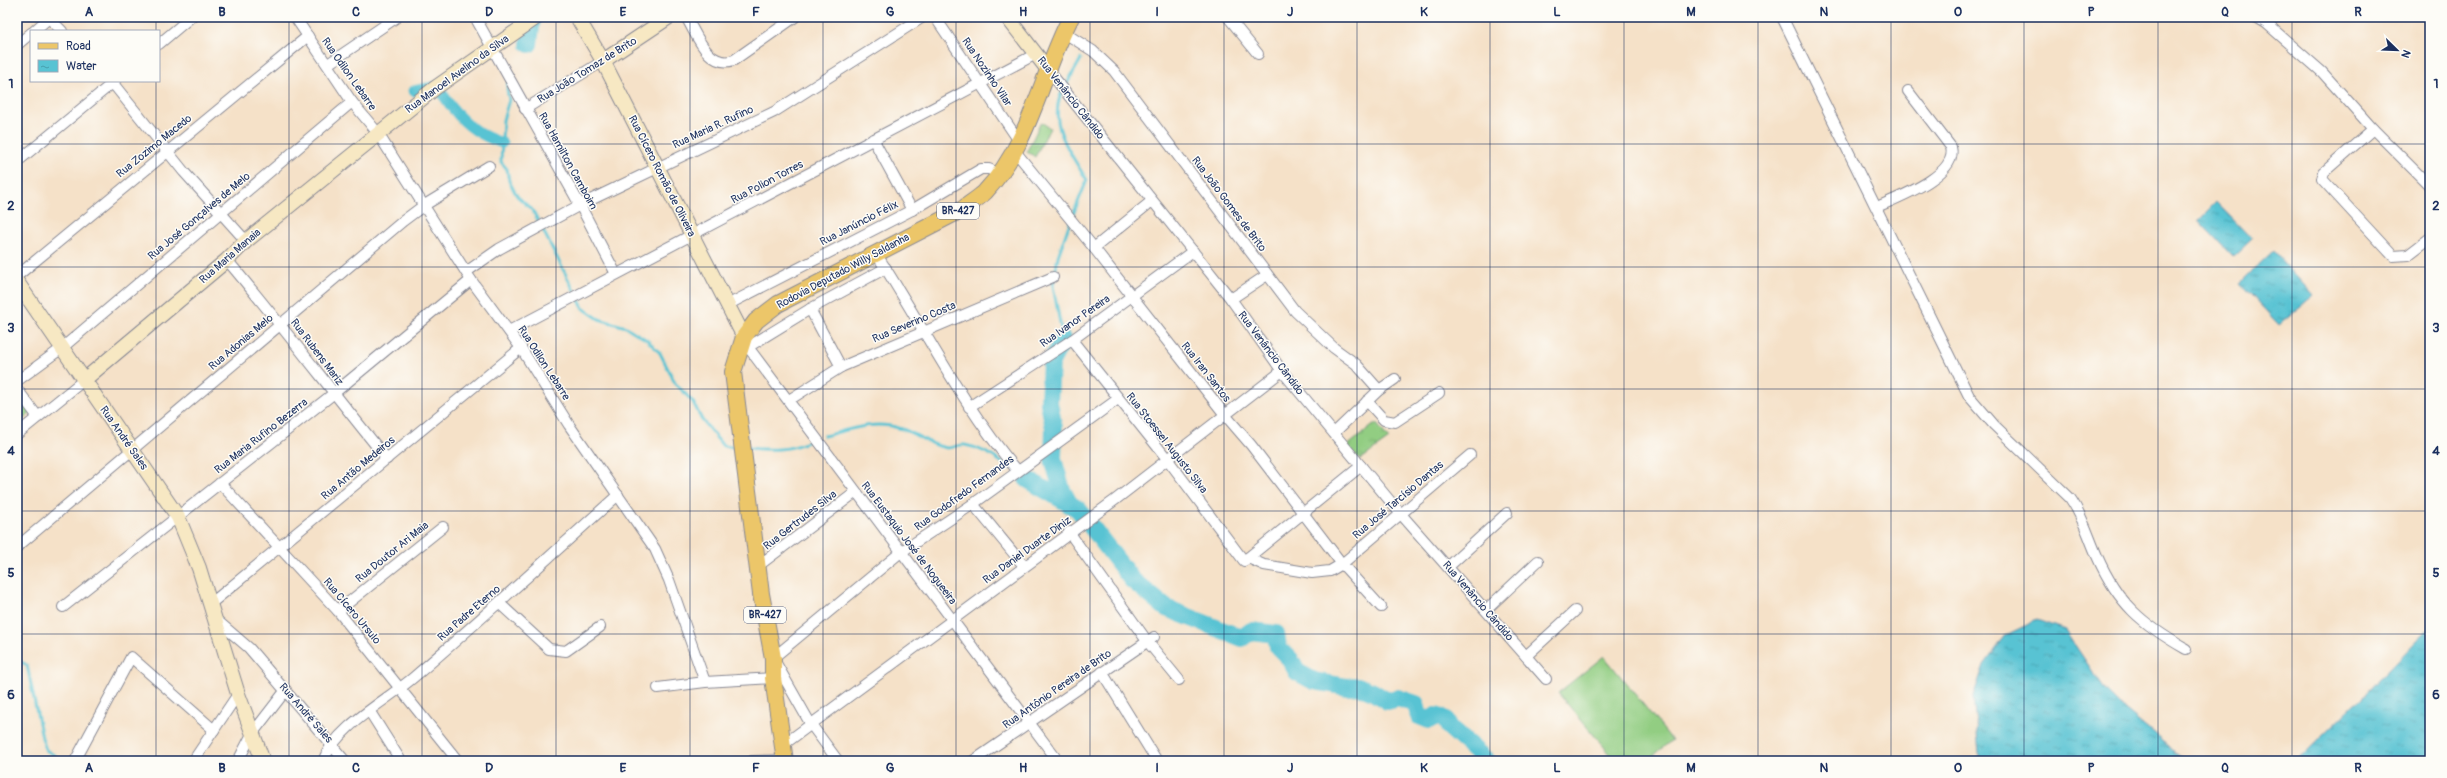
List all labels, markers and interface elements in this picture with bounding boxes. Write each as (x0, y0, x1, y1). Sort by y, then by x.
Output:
text: A (85, 4, 94, 20)
text: B (218, 4, 226, 20)
text: C (352, 4, 360, 20)
text: D (485, 4, 493, 20)
text: E (620, 4, 627, 20)
text: F (752, 4, 760, 20)
text: G (886, 4, 895, 20)
text: H (1019, 4, 1027, 20)
text: I (1155, 4, 1159, 20)
text: J (1287, 4, 1293, 20)
text: K (1420, 4, 1428, 20)
text: L (1553, 4, 1561, 20)
text: M (1686, 4, 1696, 20)
text: N (1820, 4, 1829, 20)
text: O (1954, 4, 1963, 20)
text: P (2087, 4, 2095, 20)
text: Q (2221, 4, 2229, 20)
text: R (2354, 4, 2362, 20)
legend (30, 30, 160, 82)
north arrow (2377, 30, 2417, 70)
street label: Rua Manoel Avelino da Silva (403, 32, 511, 116)
street label: Rua João Tomaz de Brito (535, 34, 639, 106)
street label: Rua Odilon Lebarre (319, 35, 379, 113)
street label: Rua Nozinho Vilar (959, 35, 1015, 109)
text: Road (66, 39, 91, 54)
text: N (2398, 48, 2413, 60)
street label: Rua Venâncio Cândido (1035, 54, 1107, 142)
text: Water (66, 59, 97, 74)
text: 1 (8, 76, 14, 92)
text: 1 (2433, 76, 2439, 92)
street label: Rua Maria R. Rufino (671, 103, 756, 151)
street label: Rua Hamilton Camboim (536, 110, 600, 212)
street label: Rua Zozimo Macedo (114, 112, 194, 180)
street label: Rua Cícero Romão de Oliveira (626, 113, 698, 239)
street label: Rua João Gomes de Brito (1189, 154, 1269, 254)
street label: Rua Polion Torres (729, 157, 805, 206)
street label: Rua José Gonçalves de Melo (145, 169, 253, 263)
text: 2 (7, 198, 15, 214)
street label: Rua Janúncio Félix (818, 198, 900, 248)
text: 2 (2432, 198, 2440, 214)
road number: BR-427 (937, 203, 979, 219)
street label: Rua Maria Manaia (197, 226, 263, 286)
street label: Rodovia Deputado Willy Saldanha (774, 230, 912, 312)
street label: Rua Ivanor Pereira (1037, 292, 1113, 350)
street label: Rua Severino Costa (870, 299, 958, 345)
street label: Rua Venâncio Cândido (1235, 309, 1307, 397)
street label: Rua Adonias Melo (206, 311, 276, 373)
street label: Rua Rubens Mariz (288, 316, 346, 388)
text: 3 (7, 320, 15, 336)
text: 3 (2432, 320, 2440, 336)
street label: Rua Odilon Lebarre (515, 323, 573, 403)
street label: Rua Iran Santos (1179, 339, 1233, 405)
street label: Rua Stoessel Augusto Silva (1124, 390, 1210, 496)
street label: Rua Maria Rufino Bezerra (212, 396, 310, 476)
street label: Rua André Sales (97, 404, 151, 472)
street label: Rua Antão Medeiros (319, 433, 397, 502)
text: 4 (7, 443, 15, 459)
text: 4 (2432, 443, 2440, 459)
street label: Rua Godofredo Fernandes (912, 453, 1016, 533)
street label: Rua José Tarcísio Dantas (1350, 458, 1446, 542)
street label: Rua Eustaquio José de Nogueeira (859, 479, 959, 607)
street label: Rua Gertrudes Silva (761, 487, 839, 553)
street label: Rua Daniel Duarte Diniz (980, 513, 1074, 586)
street label: Rua Doutor Ari Maia (353, 519, 431, 585)
street label: Rua Venâncio Cândido (1440, 559, 1516, 644)
text: 5 (7, 565, 15, 581)
text: 5 (2432, 565, 2440, 581)
street label: Rua Cícero Ursulo (321, 575, 383, 647)
street label: Rua Padre Eterno (435, 582, 503, 644)
road number: BR-427 (744, 607, 786, 623)
street label: Rua Antônio Pereira de Brito (1000, 647, 1114, 731)
street label: Rua André Sales (277, 681, 335, 746)
text: 6 (7, 687, 15, 703)
text: 6 (2432, 687, 2440, 703)
text: A (85, 760, 94, 776)
text: B (218, 760, 226, 776)
text: C (352, 760, 360, 776)
text: D (485, 760, 493, 776)
text: E (620, 760, 627, 776)
text: F (752, 760, 760, 776)
text: G (886, 760, 895, 776)
text: H (1019, 760, 1027, 776)
text: I (1155, 760, 1159, 776)
text: J (1287, 760, 1293, 776)
text: K (1420, 760, 1428, 776)
text: L (1553, 760, 1561, 776)
text: M (1686, 760, 1696, 776)
text: N (1820, 760, 1829, 776)
text: O (1954, 760, 1963, 776)
text: P (2087, 760, 2095, 776)
text: Q (2221, 760, 2229, 776)
text: R (2354, 760, 2362, 776)

